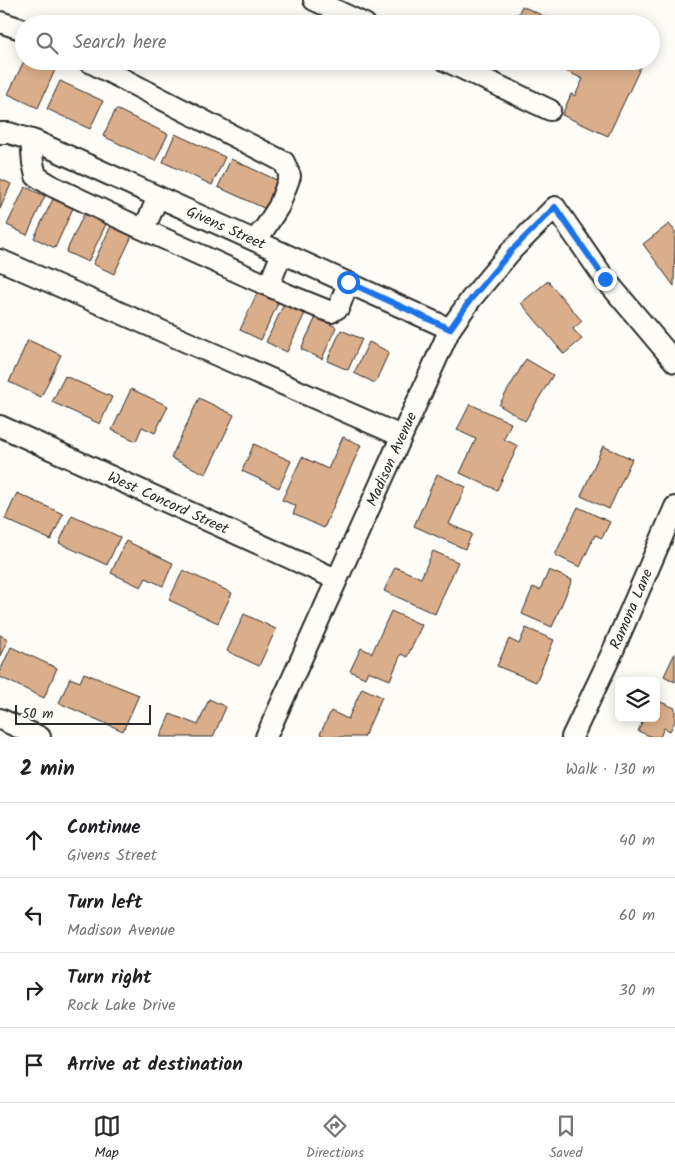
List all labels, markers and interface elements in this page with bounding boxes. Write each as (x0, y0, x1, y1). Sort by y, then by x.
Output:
search box (15, 15, 660, 70)
text: Search here (73, 28, 167, 58)
icon: search (33, 29, 61, 57)
street label: Givens Street (182, 200, 269, 257)
route end (594, 268, 617, 291)
route start (337, 271, 360, 294)
street label: Madison Avenue (361, 408, 424, 511)
street label: West Concord Street (104, 466, 233, 542)
street label: Ramona Lane (604, 565, 660, 653)
map controls (615, 677, 660, 722)
button: layers (615, 677, 660, 722)
scale bar (15, 702, 151, 725)
text: 50 m (22, 703, 53, 725)
text: 2 min (20, 753, 75, 786)
text: Walk · 130 m (566, 757, 655, 782)
text: Continue (67, 813, 140, 843)
icon: ahead (20, 826, 48, 854)
text: 40 m (619, 828, 655, 853)
text: Givens Street (67, 843, 157, 868)
text: Turn left (67, 888, 142, 918)
icon: left (20, 901, 48, 929)
text: 60 m (619, 903, 655, 928)
text: Madison Avenue (67, 918, 175, 943)
text: Turn right (67, 963, 152, 993)
icon: right (20, 976, 48, 1004)
text: 30 m (619, 978, 655, 1003)
text: Rock Lake Drive (67, 993, 175, 1018)
text: Arrive at destination (67, 1050, 243, 1080)
icon: arrive (20, 1051, 48, 1079)
tab: Map (93, 1112, 121, 1164)
tab: Directions (306, 1112, 364, 1164)
tab: Saved (549, 1112, 582, 1164)

